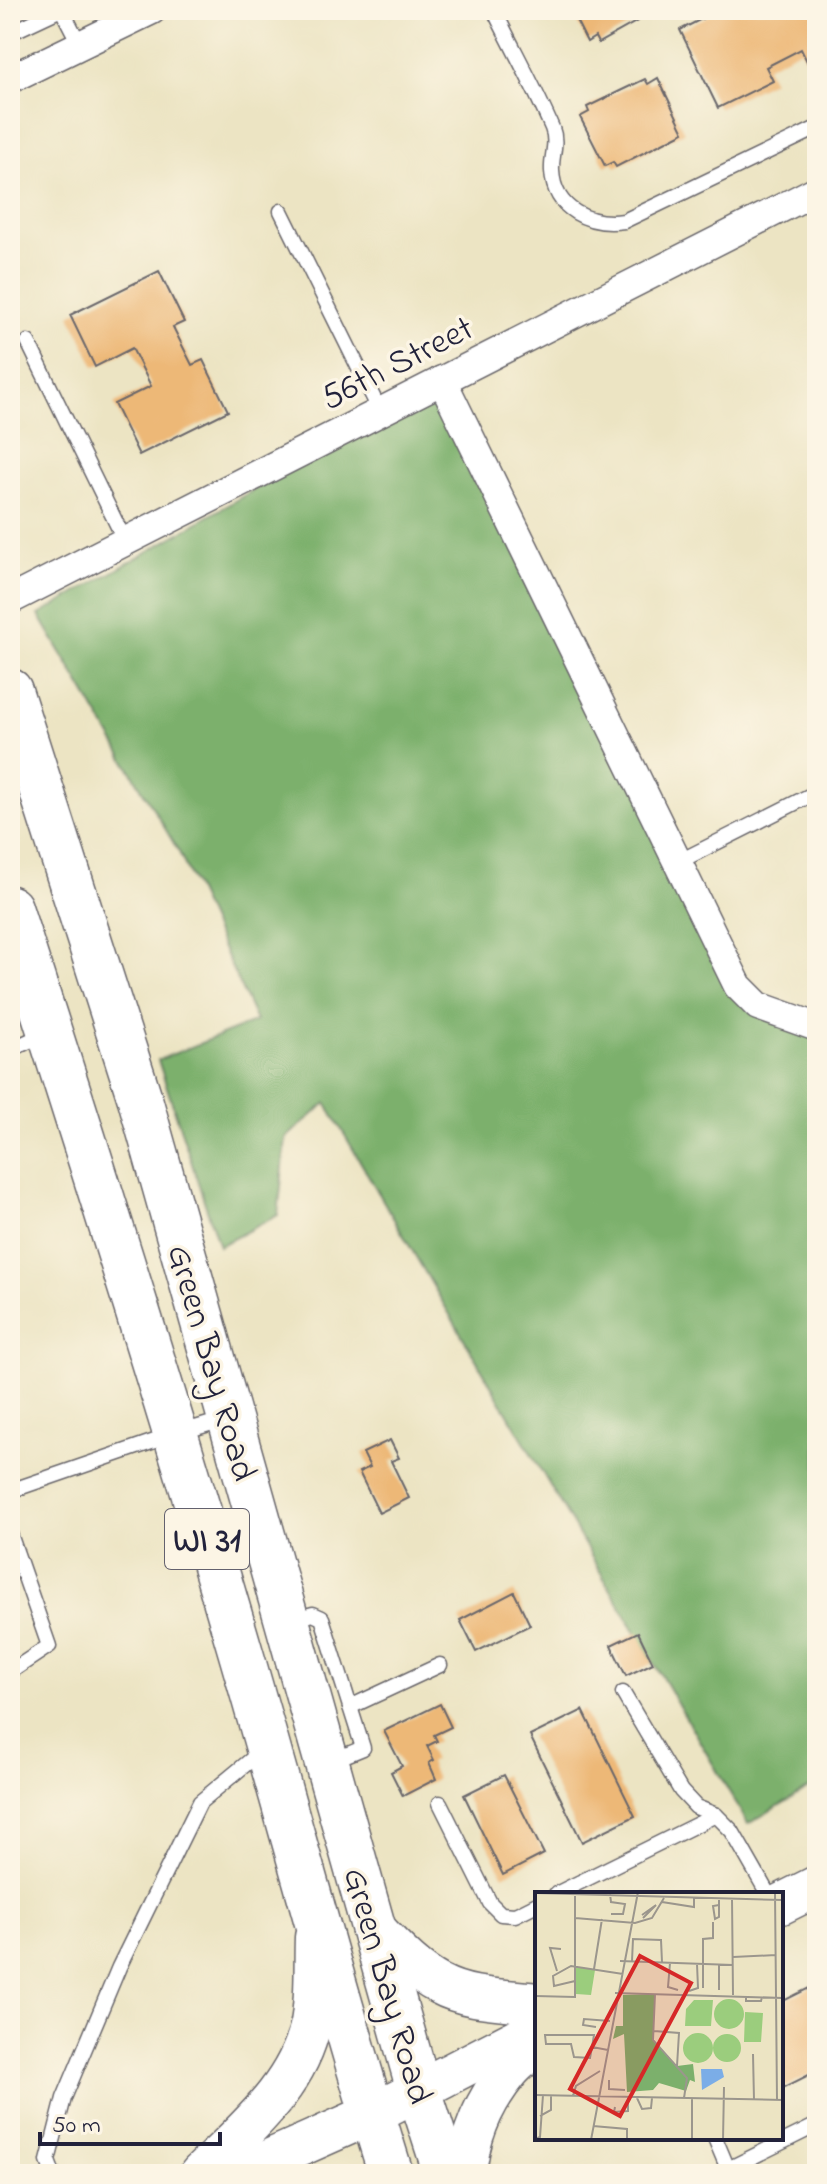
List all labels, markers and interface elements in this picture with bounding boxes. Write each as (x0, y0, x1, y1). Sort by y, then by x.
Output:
street label: 56th Street (312, 304, 484, 426)
street label: Green Bay Road (151, 1239, 269, 1488)
road number: WI 31 (165, 1509, 249, 1569)
street label: Green Bay Road (327, 1862, 445, 2111)
inset map (535, 1892, 783, 2140)
scale bar (40, 2096, 220, 2146)
text: 50 m (52, 2109, 101, 2144)

